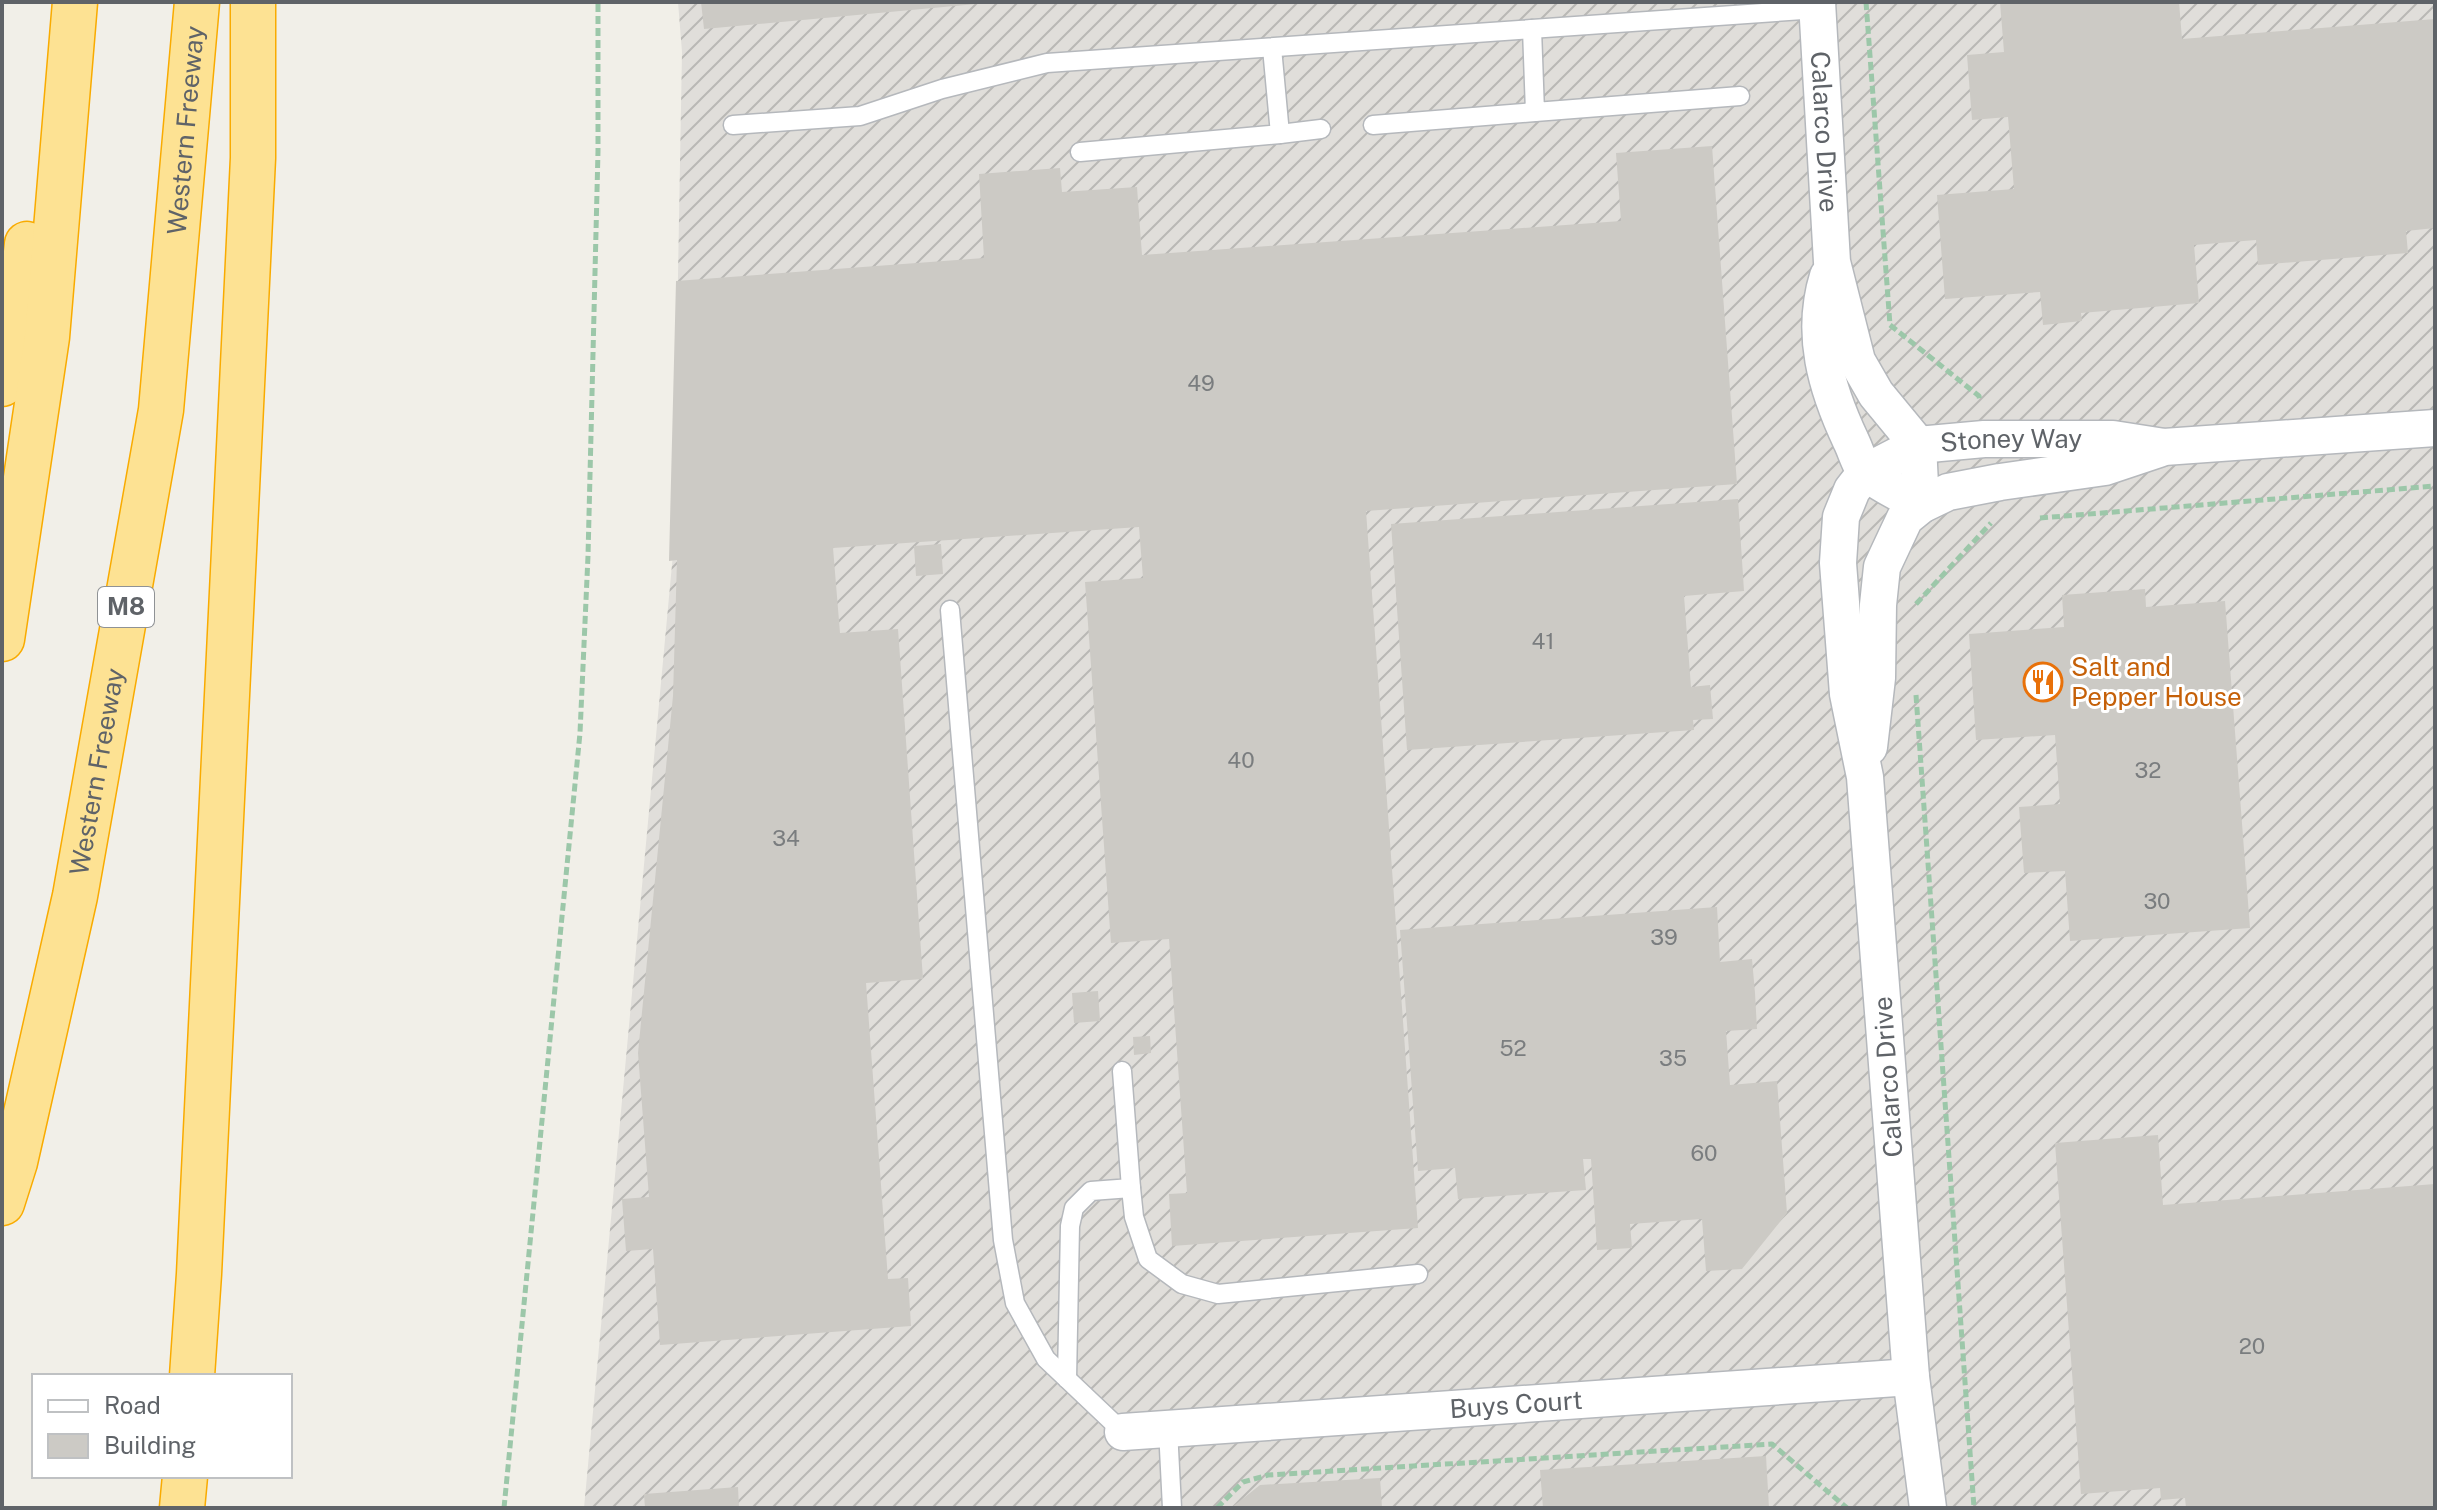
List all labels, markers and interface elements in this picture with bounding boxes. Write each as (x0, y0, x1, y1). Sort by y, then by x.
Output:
street label: Western Freeway (161, 24, 210, 236)
street label: Calarco Drive (1805, 50, 1845, 213)
house number: 49 (1187, 370, 1215, 396)
street label: Stoney Way (1939, 423, 2082, 458)
road number: M8 (98, 587, 154, 627)
house number: 41 (1532, 628, 1554, 654)
place label: Salt and Pepper House (2071, 651, 2242, 712)
restaurant icon: Salt and Pepper House (2022, 661, 2064, 703)
street label: Western Freeway (63, 665, 130, 878)
house number: 40 (1227, 747, 1255, 773)
house number: 32 (2135, 757, 2161, 783)
house number: 34 (772, 825, 800, 851)
house number: 30 (2143, 888, 2171, 914)
house number: 39 (1650, 924, 1678, 950)
street label: Calarco Drive (1866, 996, 1909, 1159)
house number: 52 (1499, 1035, 1527, 1061)
house number: 35 (1659, 1045, 1687, 1071)
house number: 60 (1690, 1140, 1718, 1166)
house number: 20 (2239, 1333, 2265, 1359)
legend (32, 1374, 292, 1478)
street label: Buys Court (1448, 1384, 1584, 1424)
text: Road (104, 1391, 161, 1419)
text: Building (104, 1431, 196, 1459)

